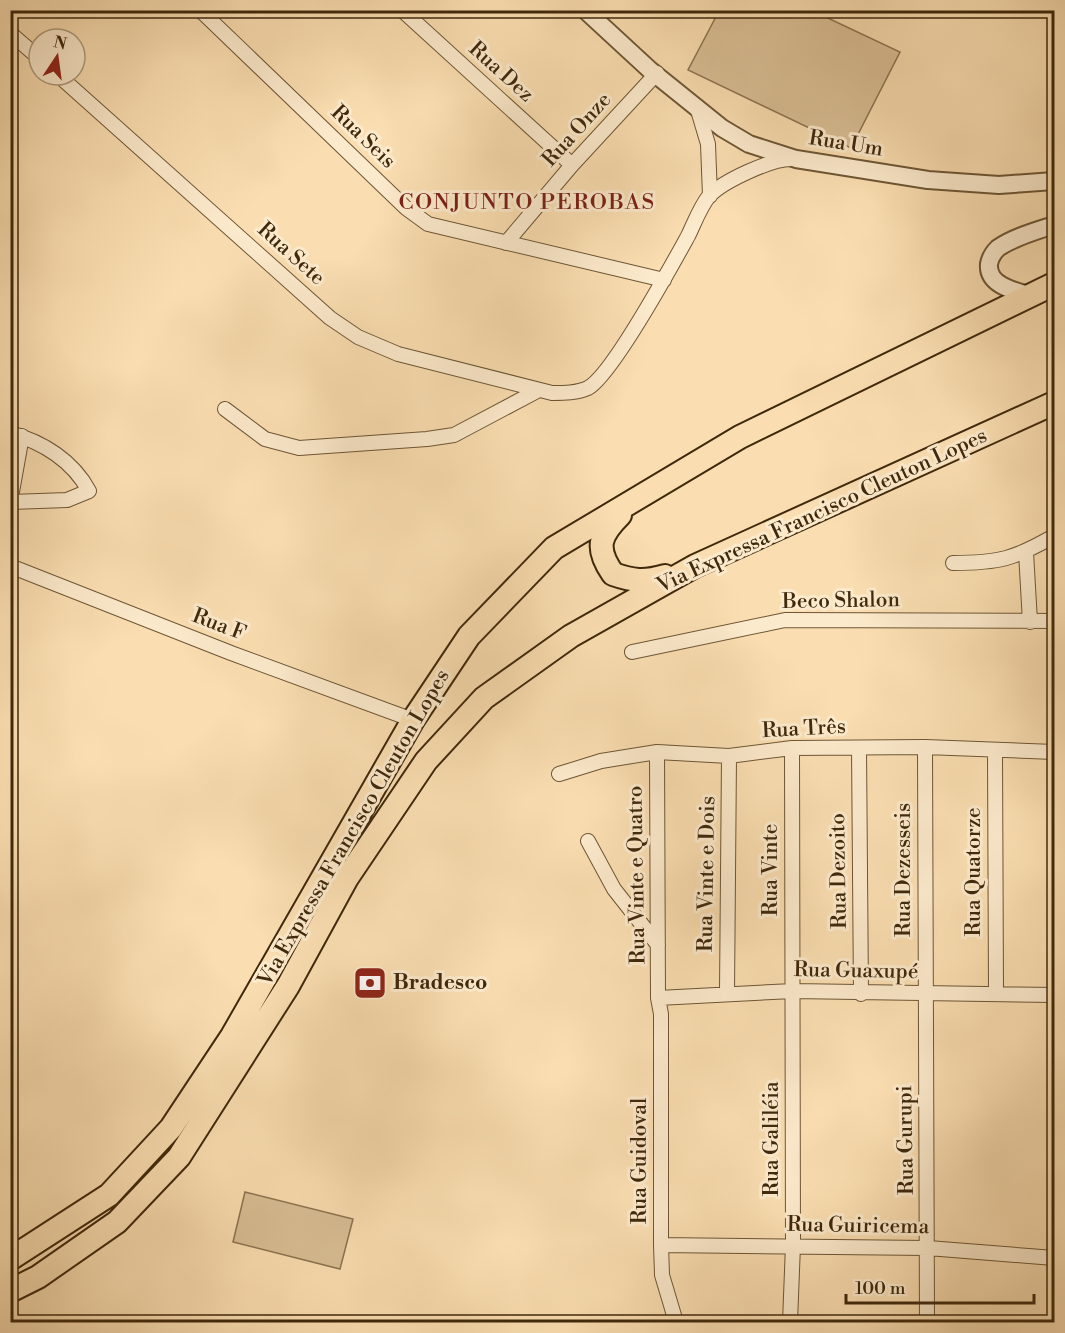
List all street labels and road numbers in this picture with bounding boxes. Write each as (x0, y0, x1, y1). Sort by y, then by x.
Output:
street label: Rua Dez (463, 36, 539, 108)
street label: Rua Onze (537, 87, 617, 173)
street label: Rua Seis (325, 100, 401, 174)
street label: Rua Um (807, 125, 885, 163)
street label: Rua Sete (252, 217, 330, 291)
street label: Via Expressa Francisco Cleuton Lopes (652, 423, 991, 600)
street label: Beco Shalon (781, 587, 901, 615)
street label: Rua F (189, 603, 250, 647)
street label: Via Expressa Francisco Cleuton Lopes (252, 665, 456, 992)
street label: Rua Três (761, 714, 847, 744)
street label: Rua Vinte e Quatro (622, 785, 652, 965)
street label: Rua Vinte e Dois (693, 796, 721, 952)
street label: Rua Dezesseis (891, 803, 917, 937)
street label: Rua Quatorze (961, 807, 987, 937)
street label: Rua Dezoito (825, 813, 853, 929)
street label: Rua Vinte (758, 824, 784, 916)
street label: Rua Guaxupé (793, 957, 919, 985)
street label: Rua Galiléia (759, 1081, 785, 1197)
street label: Rua Gurupi (892, 1085, 920, 1195)
street label: Rua Guidoval (627, 1098, 653, 1224)
street label: Rua Guiricema (787, 1212, 930, 1240)

